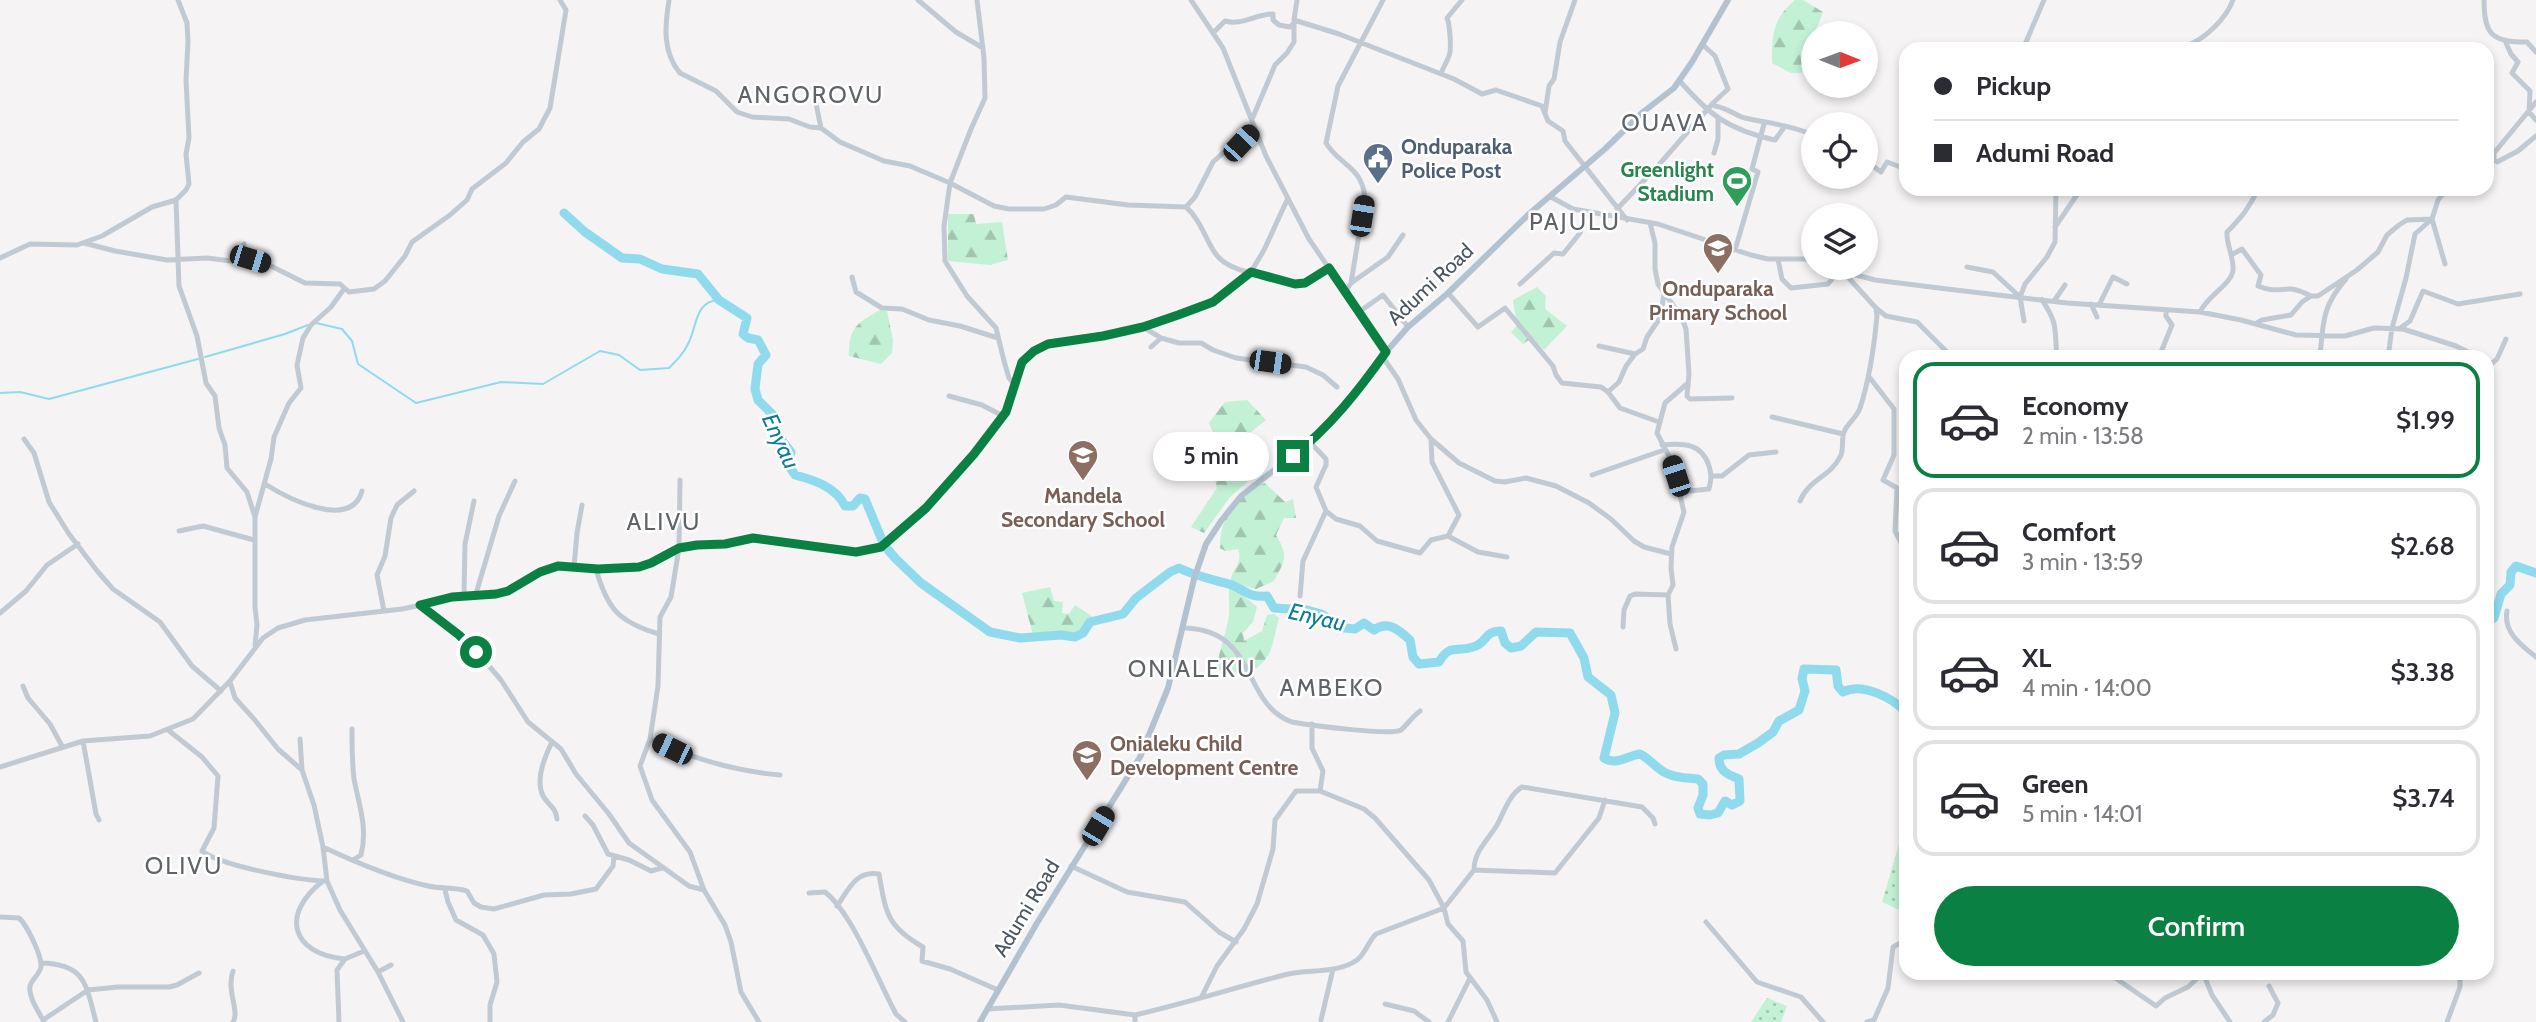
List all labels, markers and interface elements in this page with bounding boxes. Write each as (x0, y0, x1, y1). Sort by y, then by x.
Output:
north arrow (1801, 21, 1878, 98)
map controls (1801, 21, 1878, 280)
text: Pickup (1976, 70, 2051, 102)
district label: ANGOROVU (738, 80, 884, 109)
district label: OUAVA (1621, 108, 1709, 137)
button: locate (1801, 112, 1878, 189)
car (1219, 120, 1264, 166)
place label: Onduparaka Police Post (1401, 134, 1513, 183)
text: Adumi Road (1976, 137, 2114, 169)
public building icon: Onduparaka Police Post (1361, 141, 1395, 185)
place label: Greenlight Stadium (1620, 157, 1714, 206)
sports icon: Greenlight Stadium (1720, 164, 1754, 208)
car (1349, 194, 1376, 238)
button: layers (1801, 203, 1878, 280)
district label: PAJULU (1529, 207, 1621, 236)
school or university icon: Onduparaka Primary School (1701, 231, 1735, 275)
street label: Adumi Road (1382, 238, 1478, 330)
car (227, 243, 274, 275)
place label: Onduparaka Primary School (1649, 276, 1788, 325)
car (1248, 349, 1293, 375)
icon: car (1938, 389, 2001, 452)
text: Economy (2022, 390, 2128, 422)
text: $1.99 (2396, 404, 2455, 436)
water label: Enyau (756, 409, 806, 473)
text: 2 min · 13:58 (2022, 422, 2144, 450)
callout: 5 min (1153, 432, 1268, 480)
school or university icon: Mandela Secondary School (1066, 438, 1100, 482)
route end (1277, 440, 1309, 472)
text: 5 min (1183, 442, 1239, 470)
car (1660, 453, 1693, 499)
place label: Mandela Secondary School (1001, 483, 1166, 532)
district label: ALIVU (627, 507, 701, 536)
icon: car (1938, 515, 2001, 578)
text: Comfort (2022, 516, 2116, 548)
text: $2.68 (2390, 530, 2455, 562)
text: 3 min · 13:59 (2022, 548, 2144, 576)
water label: Enyau (1286, 597, 1348, 637)
route start (460, 636, 492, 668)
icon: car (1938, 641, 2001, 704)
text: XL (2022, 642, 2051, 674)
district label: ONIALEKU (1128, 654, 1256, 683)
text: $3.38 (2390, 656, 2455, 688)
district label: AMBEKO (1279, 673, 1385, 702)
text: 4 min · 14:00 (2022, 674, 2152, 702)
car (649, 730, 696, 768)
place label: Onialeku Child Development Centre (1110, 731, 1298, 780)
school or university icon: Onialeku Child Development Centre (1070, 738, 1104, 782)
icon: car (1938, 767, 2001, 830)
text: Green (2022, 768, 2089, 800)
text: $3.74 (2392, 782, 2455, 814)
text: 5 min · 14:01 (2022, 800, 2142, 828)
car (1079, 803, 1118, 849)
district label: OLIVU (145, 851, 223, 880)
street label: Adumi Road (987, 855, 1065, 961)
button: Confirm (1934, 886, 2459, 966)

